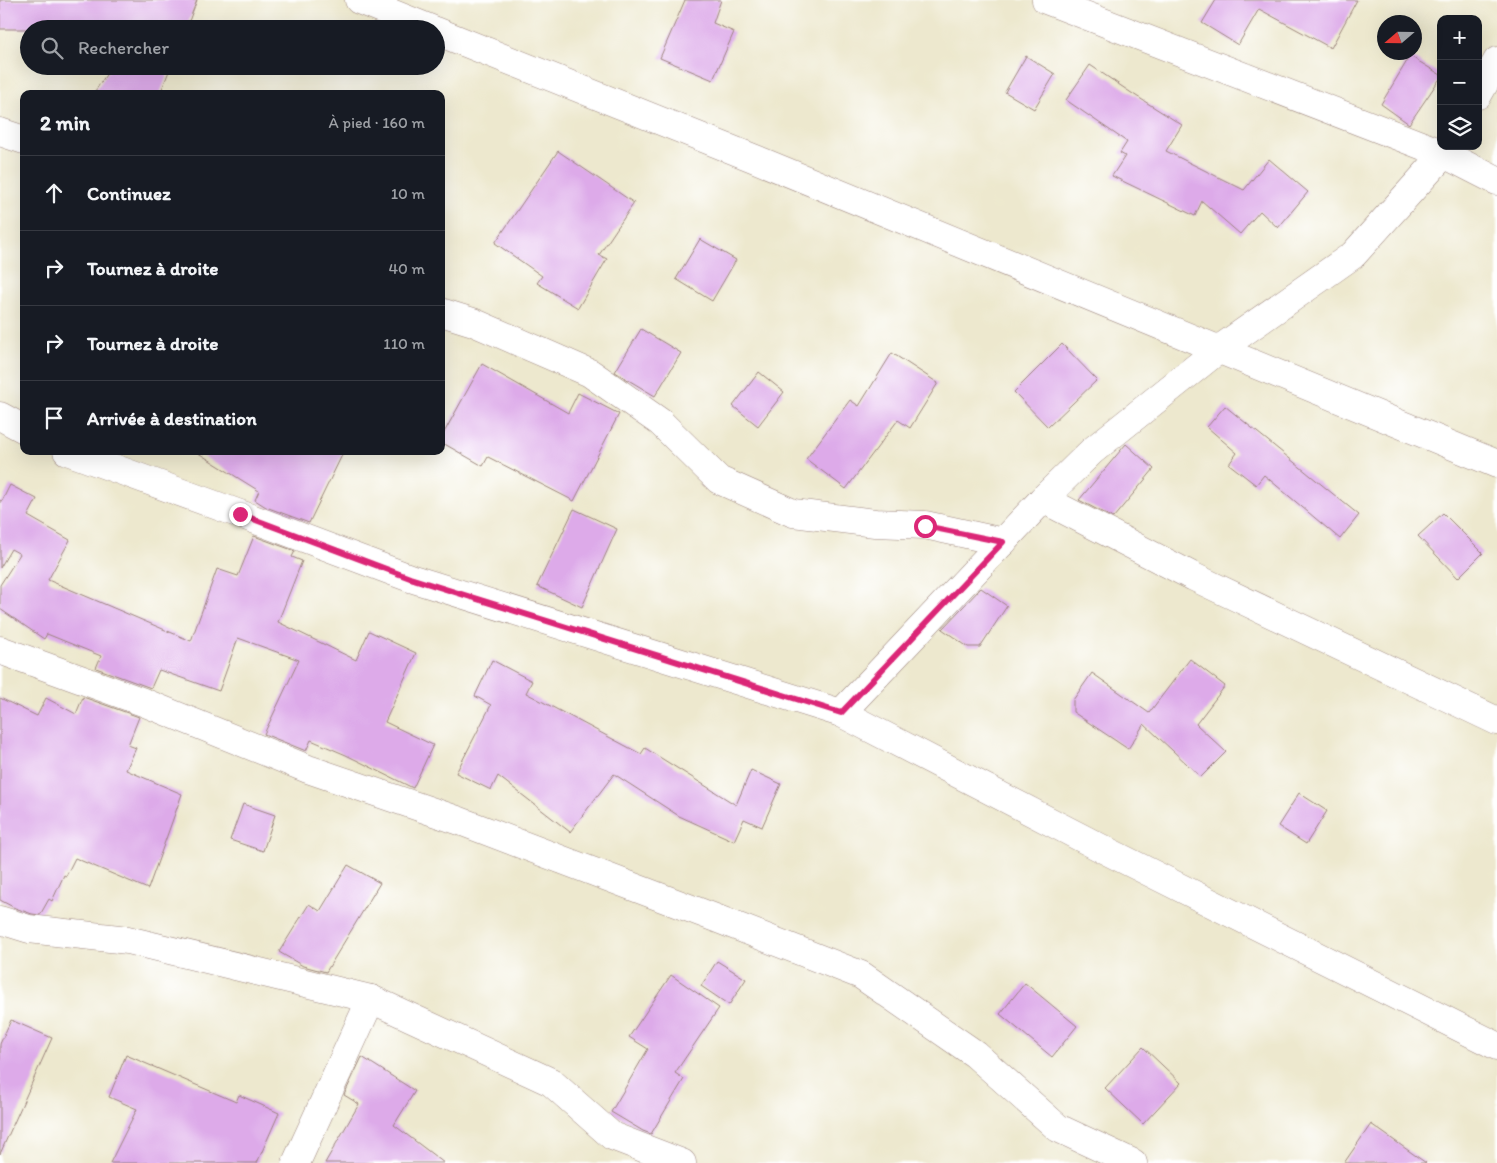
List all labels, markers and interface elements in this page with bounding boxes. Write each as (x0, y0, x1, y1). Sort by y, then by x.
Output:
north arrow (1377, 15, 1422, 60)
map controls (1437, 15, 1482, 150)
button: + (1437, 15, 1482, 60)
search box (20, 20, 445, 75)
icon: search (38, 34, 66, 62)
text: Rechercher (78, 36, 169, 59)
button: − (1437, 60, 1482, 105)
button: layers (1437, 105, 1482, 150)
text: 2 min (40, 110, 90, 135)
text: À pied · 160 m (329, 113, 425, 132)
icon: ahead (40, 179, 68, 207)
text: Continuez (87, 182, 171, 205)
text: 10 m (391, 184, 425, 203)
icon: right (40, 254, 68, 282)
text: Tournez à droite (87, 257, 219, 280)
text: 40 m (388, 259, 425, 278)
icon: right (40, 329, 68, 357)
text: Tournez à droite (87, 332, 219, 355)
text: 110 m (383, 334, 425, 353)
icon: arrive (40, 404, 68, 432)
text: Arrivée à destination (87, 407, 257, 430)
route end (229, 503, 252, 526)
route start (914, 515, 937, 538)

